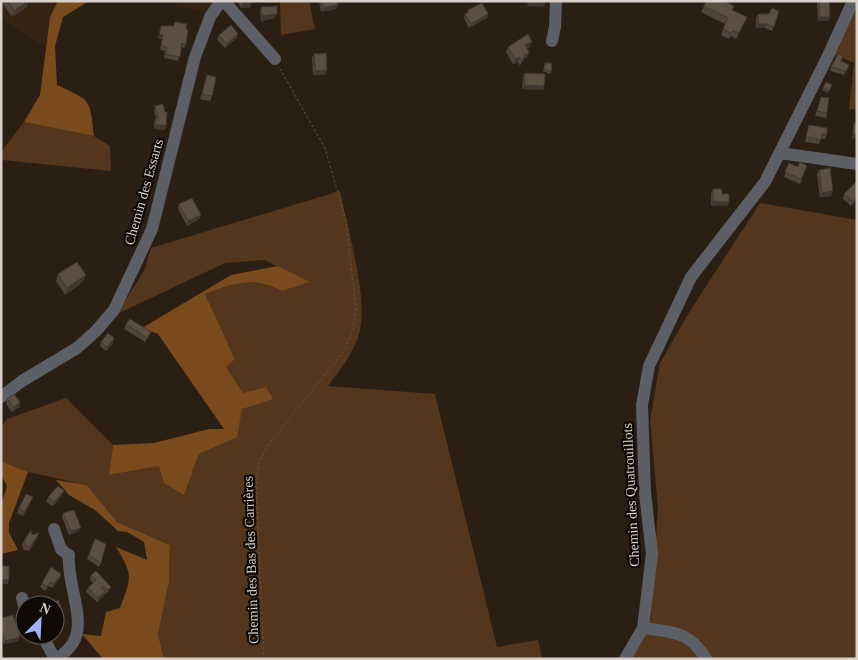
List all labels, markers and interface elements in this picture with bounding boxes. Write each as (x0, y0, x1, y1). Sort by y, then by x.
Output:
street label: Chemin des Essarts (122, 137, 166, 247)
street label: Chemin des Quatrouillots (620, 423, 642, 567)
street label: Chemin des Bas des Carrières (241, 476, 261, 644)
north arrow (15, 595, 65, 645)
text: N (37, 600, 53, 617)

